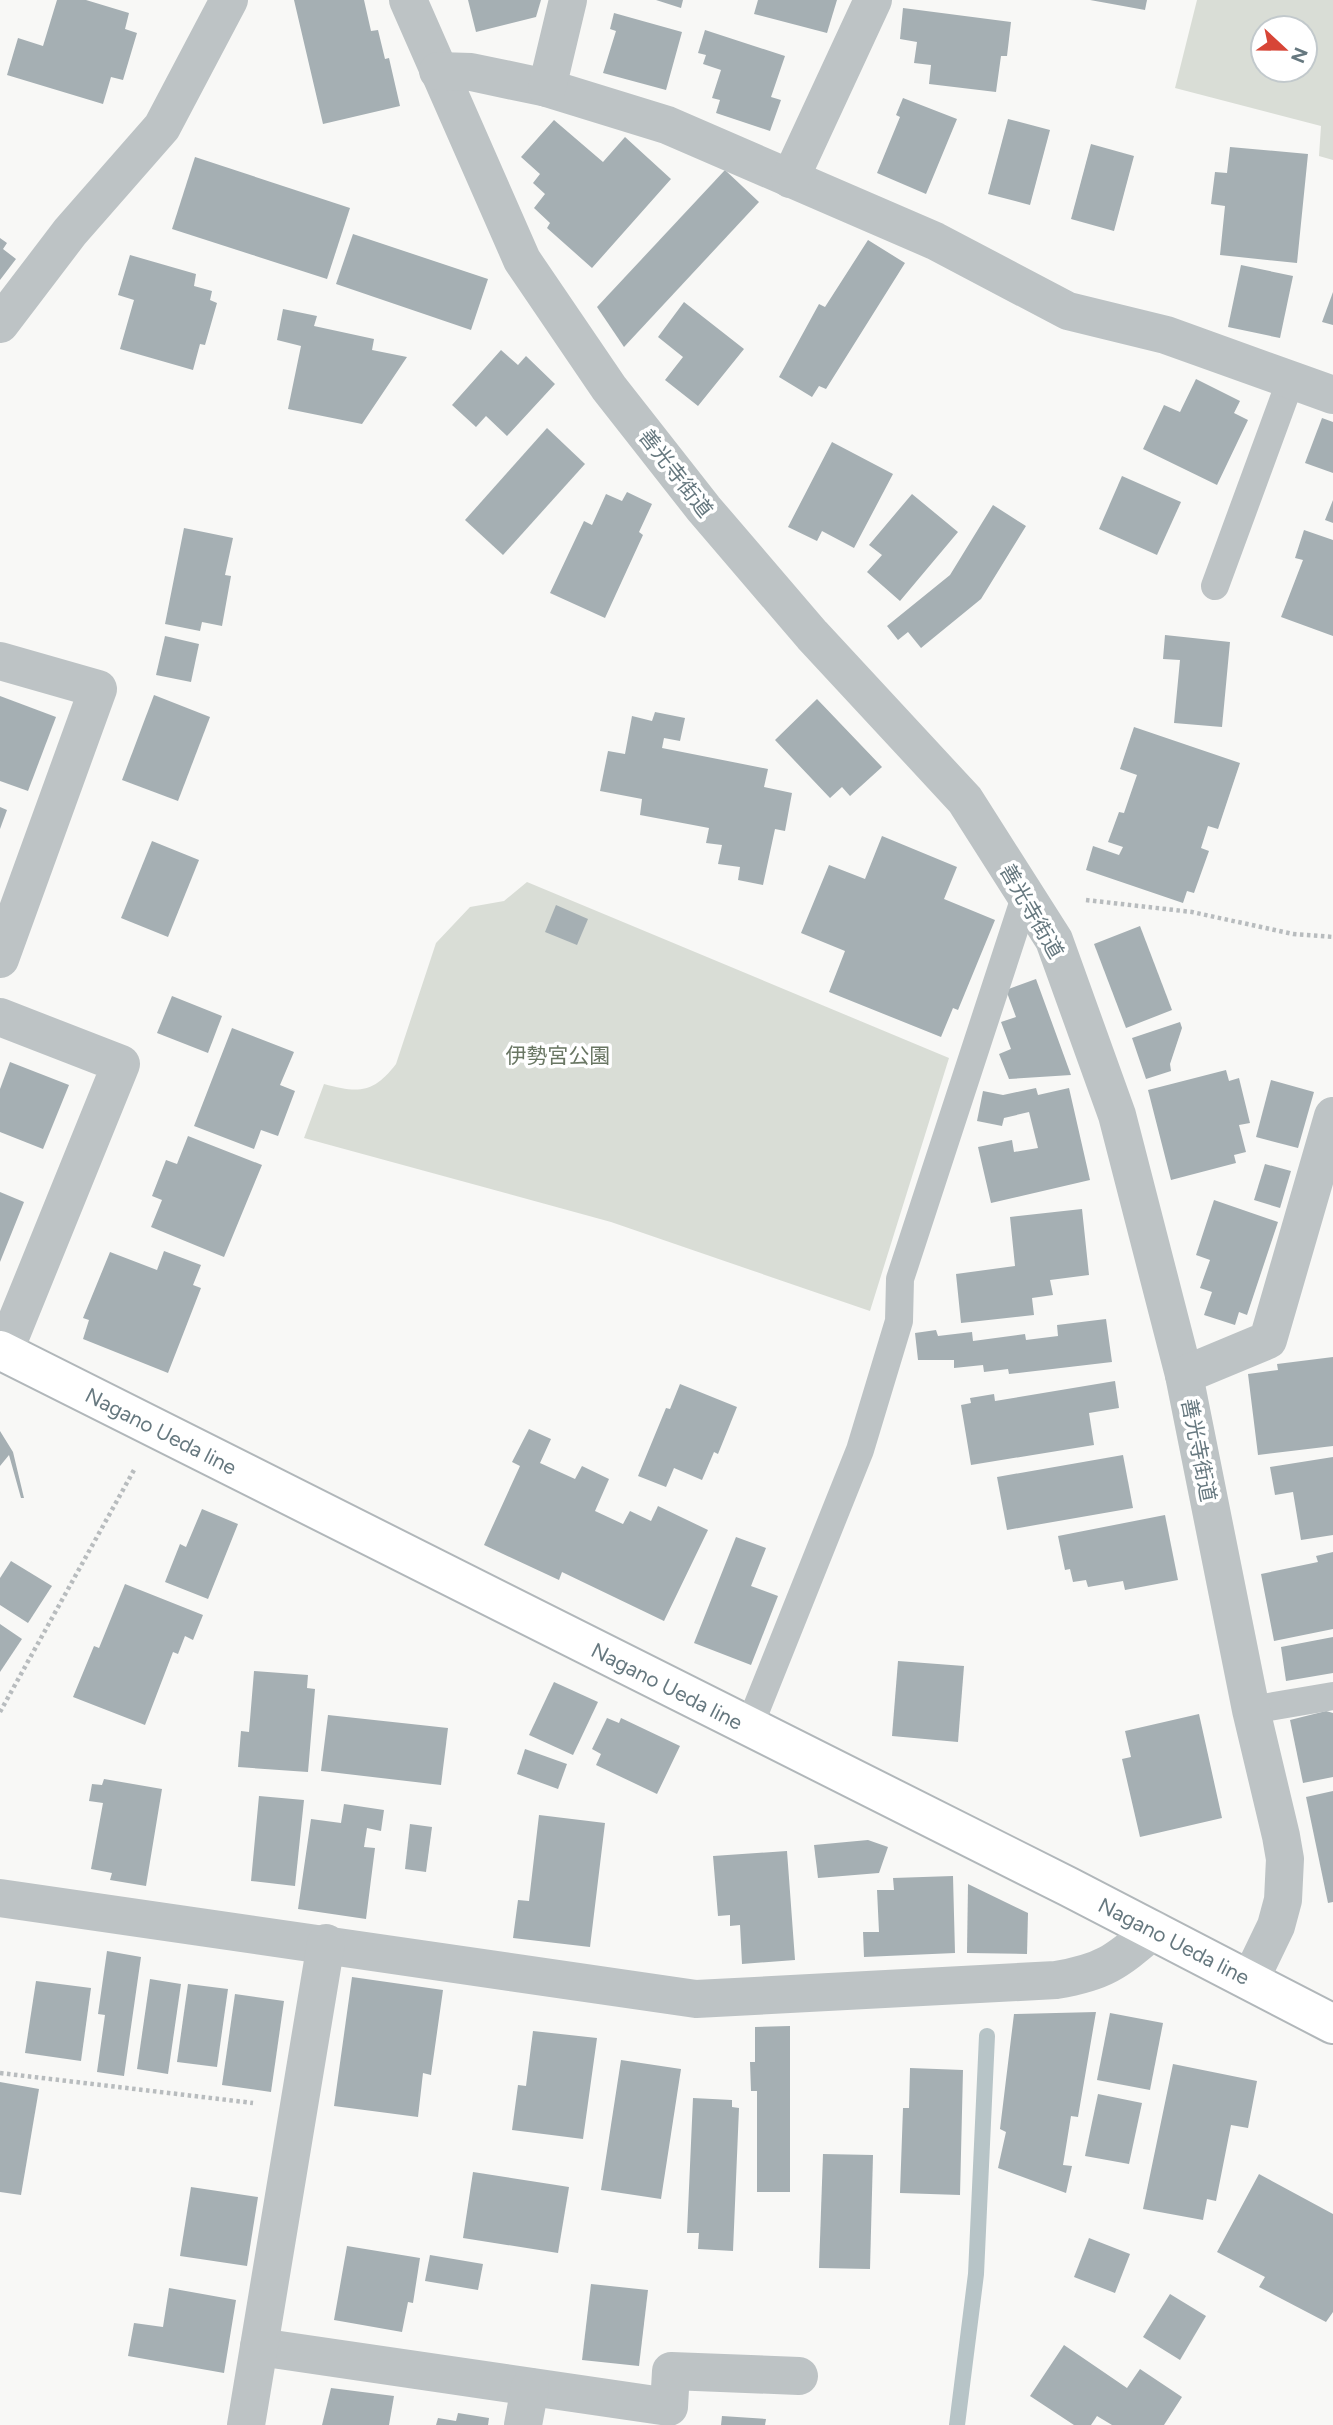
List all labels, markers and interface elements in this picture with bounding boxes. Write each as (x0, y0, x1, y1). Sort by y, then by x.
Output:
north arrow (1249, 14, 1319, 84)
text: N (1286, 44, 1313, 66)
street label: 善光寺街道 (634, 424, 718, 522)
street label: 善光寺街道 (995, 859, 1069, 963)
park label: 伊勢宮公園 (506, 1043, 611, 1068)
street label: Nagano Ueda line (81, 1382, 241, 1480)
street label: 善光寺街道 (1177, 1396, 1221, 1504)
street label: Nagano Ueda line (587, 1637, 747, 1735)
street label: Nagano Ueda line (1094, 1892, 1254, 1990)

